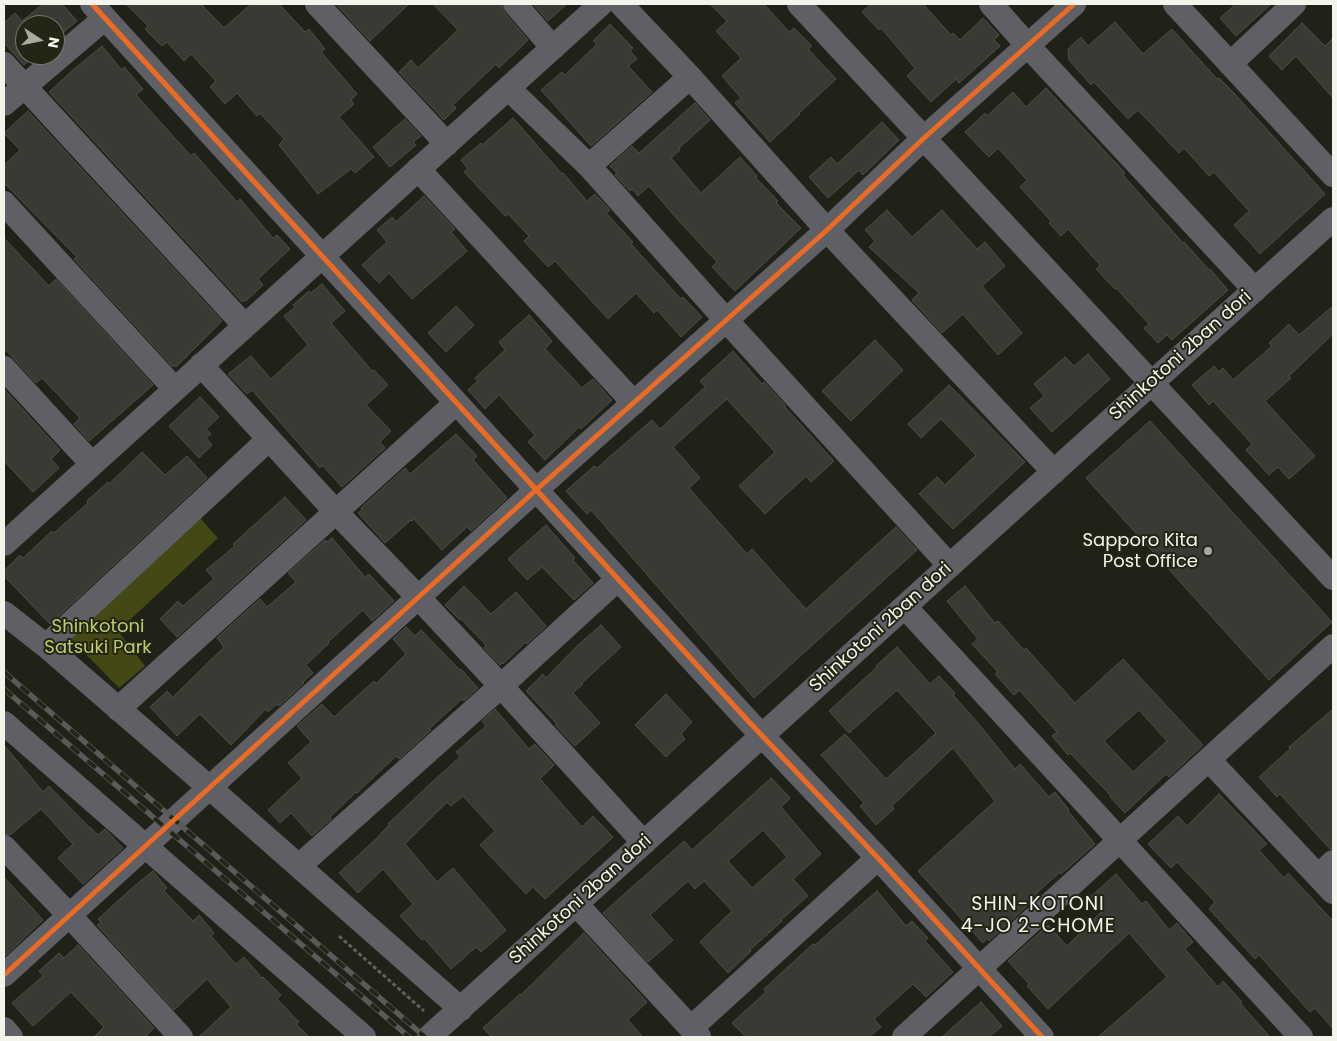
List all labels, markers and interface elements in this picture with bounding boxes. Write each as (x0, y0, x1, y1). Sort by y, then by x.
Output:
north arrow (15, 15, 65, 65)
text: N (43, 36, 65, 50)
street label: Shinkotoni 2ban dori (1106, 287, 1256, 425)
place label: Sapporo Kita Post Office (1082, 530, 1198, 572)
marker: Sapporo Kita Post Office (1202, 545, 1214, 557)
street label: Shinkotoni 2ban dori (806, 559, 956, 697)
park label: Shinkotoni Satsuki Park (44, 616, 152, 659)
street label: Shinkotoni 2ban dori (506, 831, 656, 969)
district label: SHIN-KOTONI 4-JO 2-CHOME (959, 894, 1117, 938)

